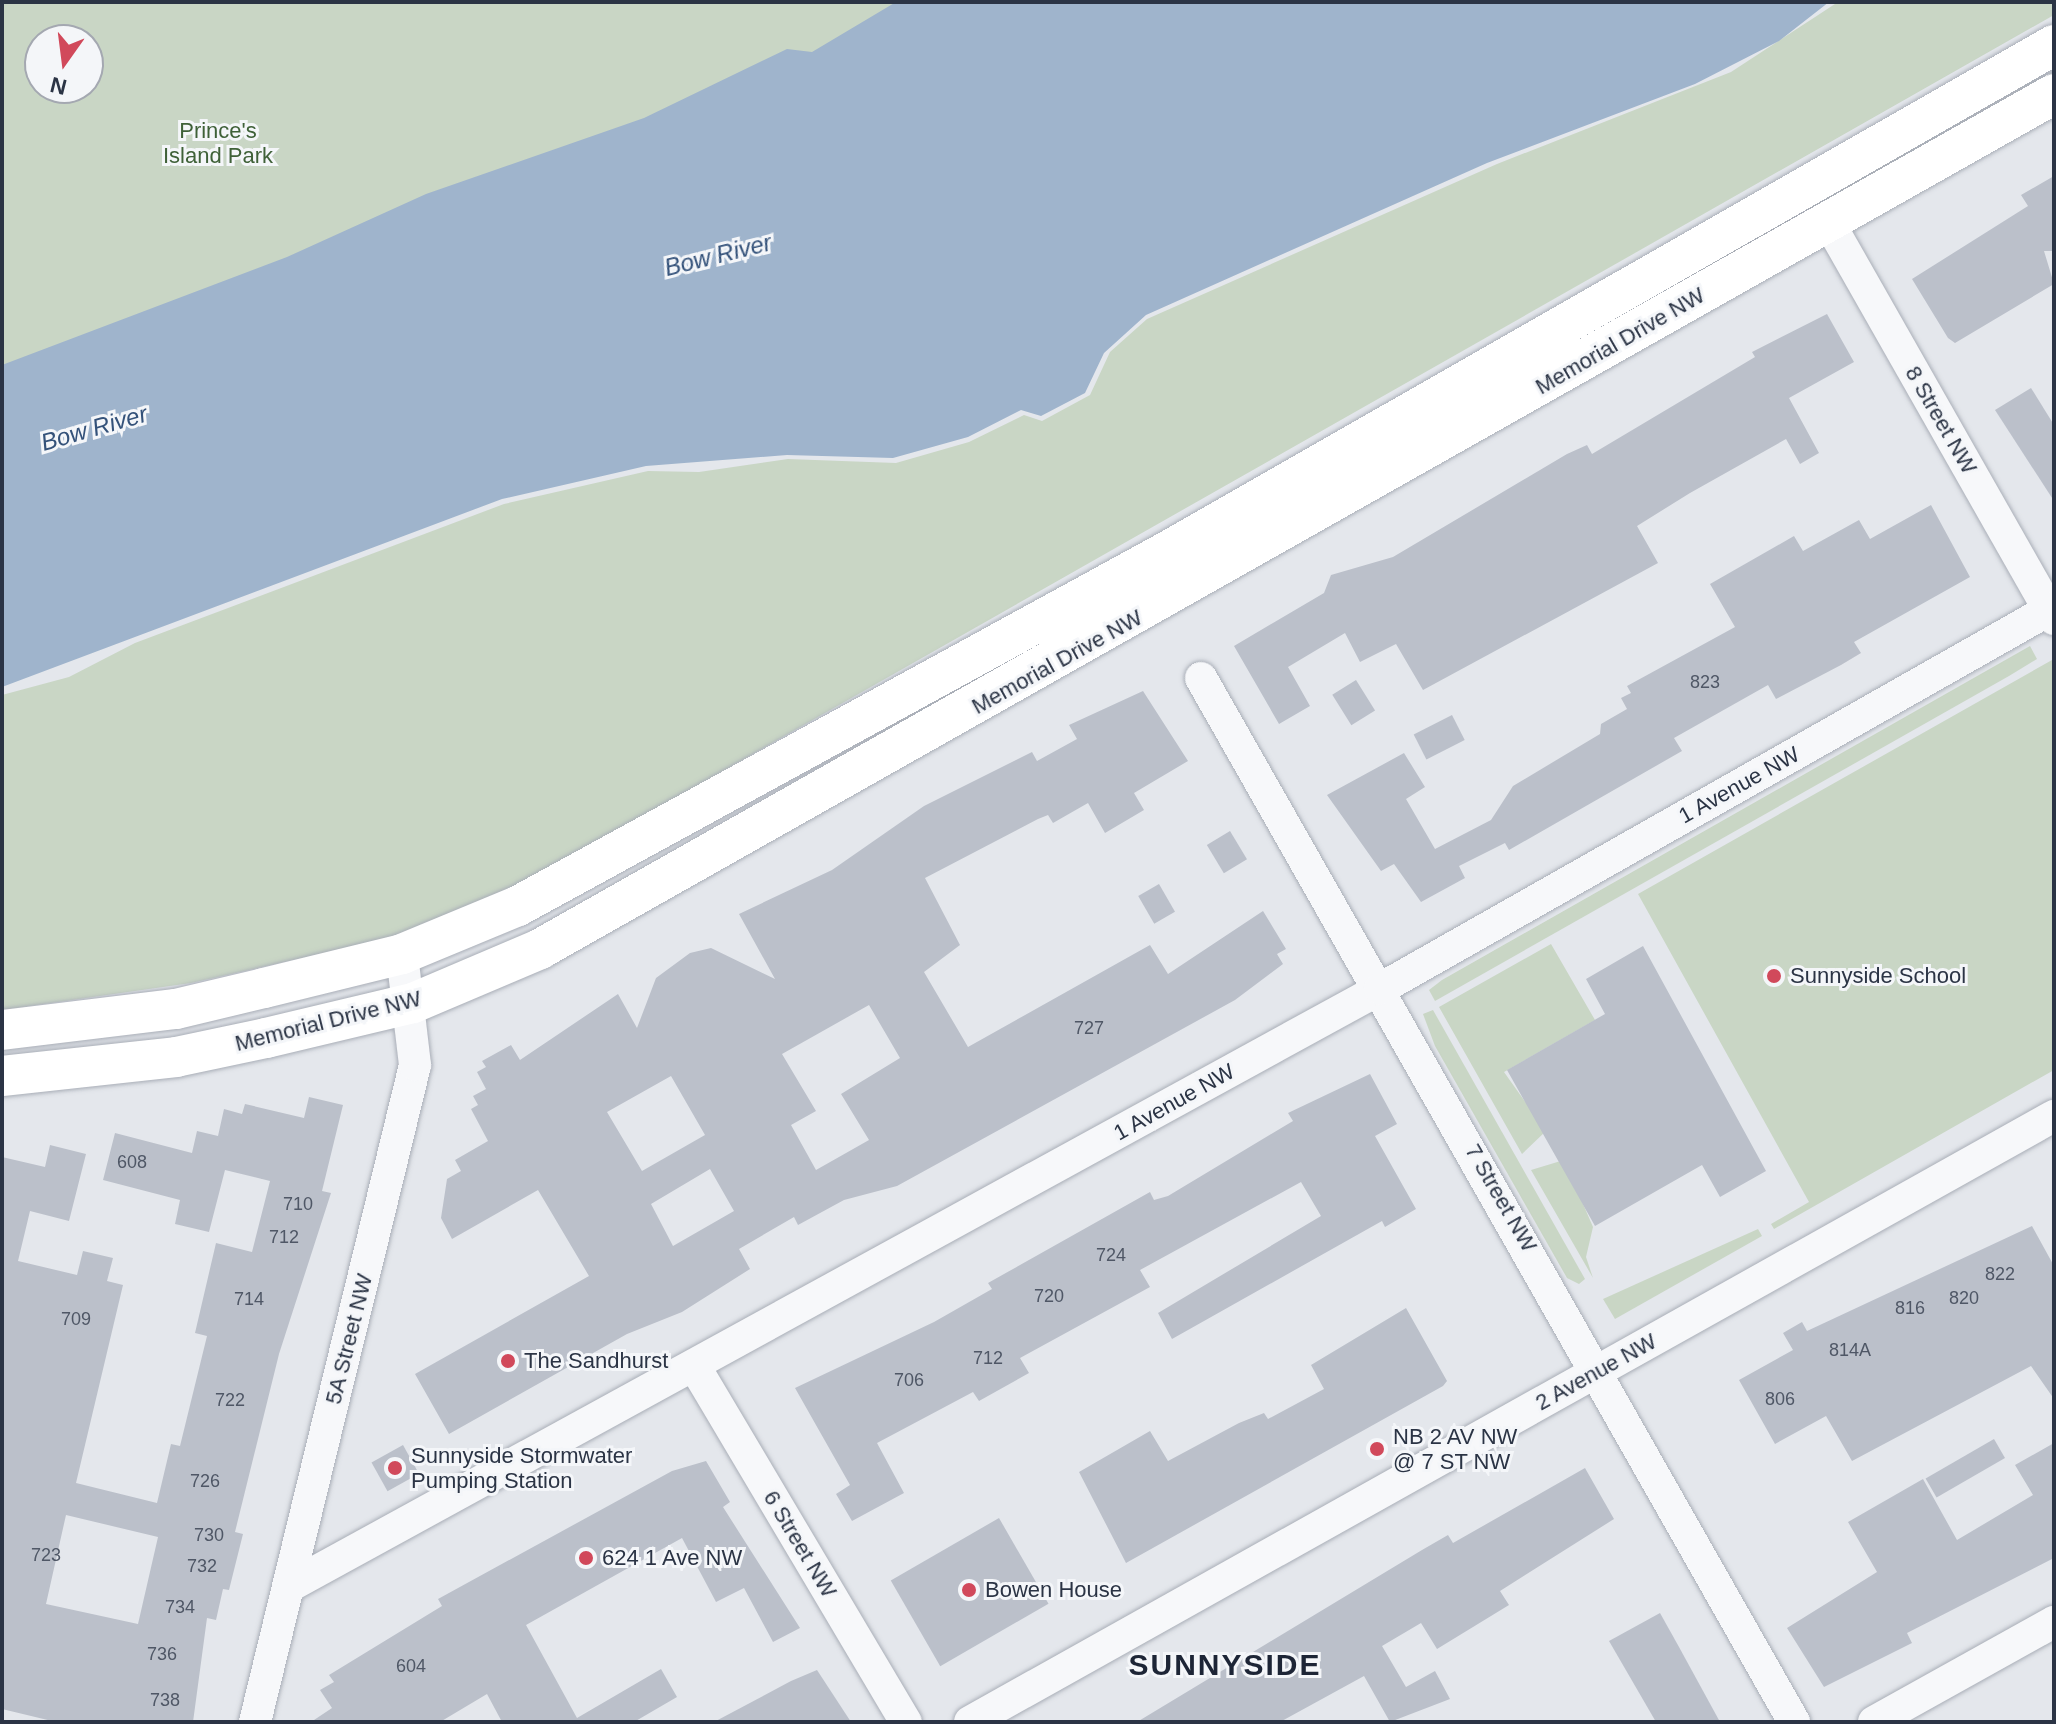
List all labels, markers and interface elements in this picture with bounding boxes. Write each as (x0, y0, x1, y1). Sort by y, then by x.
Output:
north arrow (24, 24, 104, 104)
text: N (48, 72, 69, 100)
park label: Prince's Island Park (163, 117, 273, 168)
water label: Bow River (661, 228, 775, 282)
street label: Memorial Drive NW (1531, 282, 1709, 400)
street label: 8 Street NW (1900, 362, 1982, 478)
water label: Bow River (37, 399, 151, 457)
street label: Memorial Drive NW (967, 604, 1147, 720)
house number: 823 (1690, 671, 1720, 693)
street label: 1 Avenue NW (1673, 741, 1805, 829)
place label: Sunnyside School (1790, 963, 1966, 989)
marker: Sunnyside School (1765, 967, 1783, 985)
street label: Memorial Drive NW (232, 985, 424, 1057)
house number: 727 (1074, 1017, 1104, 1039)
street label: 1 Avenue NW (1108, 1058, 1240, 1146)
street label: 7 Street NW (1460, 1140, 1542, 1256)
house number: 608 (117, 1151, 147, 1173)
house number: 710 (283, 1193, 313, 1215)
house number: 712 (269, 1226, 299, 1248)
house number: 724 (1096, 1244, 1126, 1266)
house number: 822 (1985, 1263, 2015, 1285)
street label: 5A Street NW (320, 1271, 378, 1407)
house number: 720 (1034, 1285, 1064, 1307)
house number: 820 (1949, 1287, 1979, 1309)
house number: 714 (234, 1288, 264, 1310)
house number: 816 (1895, 1297, 1925, 1319)
house number: 709 (61, 1308, 91, 1330)
street label: 2 Avenue NW (1530, 1328, 1662, 1416)
house number: 814A (1829, 1339, 1871, 1361)
house number: 712 (973, 1347, 1003, 1369)
place label: The Sandhurst (524, 1348, 668, 1374)
marker: The Sandhurst (499, 1352, 517, 1370)
house number: 706 (894, 1369, 924, 1391)
house number: 806 (1765, 1388, 1795, 1410)
house number: 722 (215, 1389, 245, 1411)
place label: NB 2 AV NW @ 7 ST NW (1393, 1423, 1519, 1474)
marker: NB 2 AV NW @ 7 ST NW (1368, 1440, 1386, 1458)
place label: Sunnyside Stormwater Pumping Station (411, 1442, 632, 1494)
marker: Sunnyside Stormwater Pumping Station (386, 1459, 404, 1477)
house number: 726 (190, 1470, 220, 1492)
street label: 6 Street NW (758, 1486, 842, 1602)
house number: 730 (194, 1524, 224, 1546)
house number: 723 (31, 1544, 61, 1566)
place label: 624 1 Ave NW (602, 1545, 743, 1571)
marker: 624 1 Ave NW (577, 1549, 595, 1567)
house number: 732 (187, 1555, 217, 1577)
place label: Bowen House (985, 1577, 1122, 1603)
marker: Bowen House (960, 1581, 978, 1599)
house number: 734 (165, 1596, 195, 1618)
house number: 736 (147, 1643, 177, 1665)
district label: SUNNYSIDE (1128, 1647, 1322, 1683)
house number: 604 (396, 1655, 426, 1677)
house number: 738 (150, 1689, 180, 1711)

